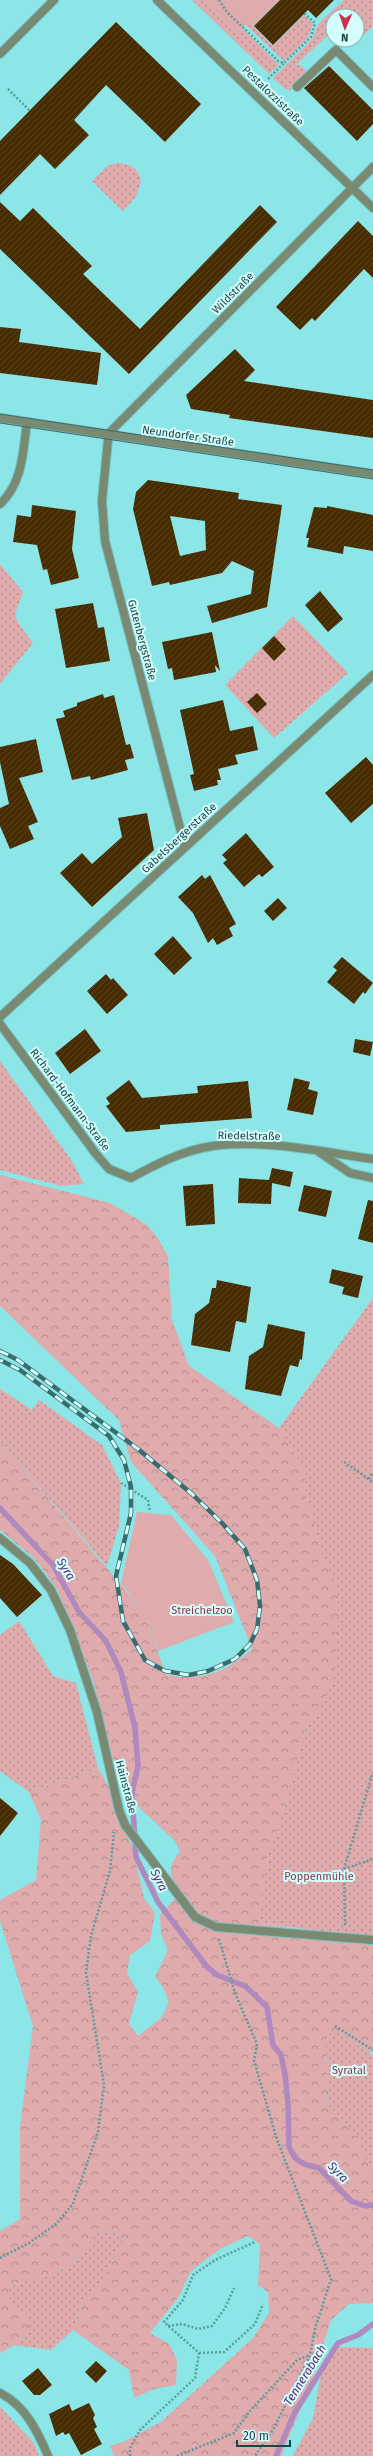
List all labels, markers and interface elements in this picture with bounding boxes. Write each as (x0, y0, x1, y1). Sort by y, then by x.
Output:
north arrow (325, 8, 365, 48)
text: N (341, 31, 349, 44)
street label: Pestalozzistraße (239, 63, 307, 129)
street label: Wildstraße (210, 270, 256, 316)
street label: Neundorfer Straße (141, 423, 235, 449)
street label: Gutenbergstraße (125, 598, 159, 682)
street label: Gabelsbergerstraße (139, 800, 219, 876)
street label: Richard-Hofmann-Straße (27, 1046, 113, 1154)
street label: Riedelstraße (217, 1129, 281, 1143)
water label: Syra (53, 1555, 78, 1583)
park label: Streichelzoo (171, 1604, 233, 1617)
street label: Hainstraße (113, 1759, 139, 1815)
water label: Syra (147, 1866, 171, 1894)
park label: Poppenmühle (284, 1870, 354, 1883)
park label: Syratal (332, 2064, 366, 2077)
water label: Syra (324, 2158, 351, 2185)
water label: Tennerabach (281, 2342, 329, 2408)
scale bar (237, 2422, 290, 2448)
text: 20 m (243, 2429, 269, 2443)

